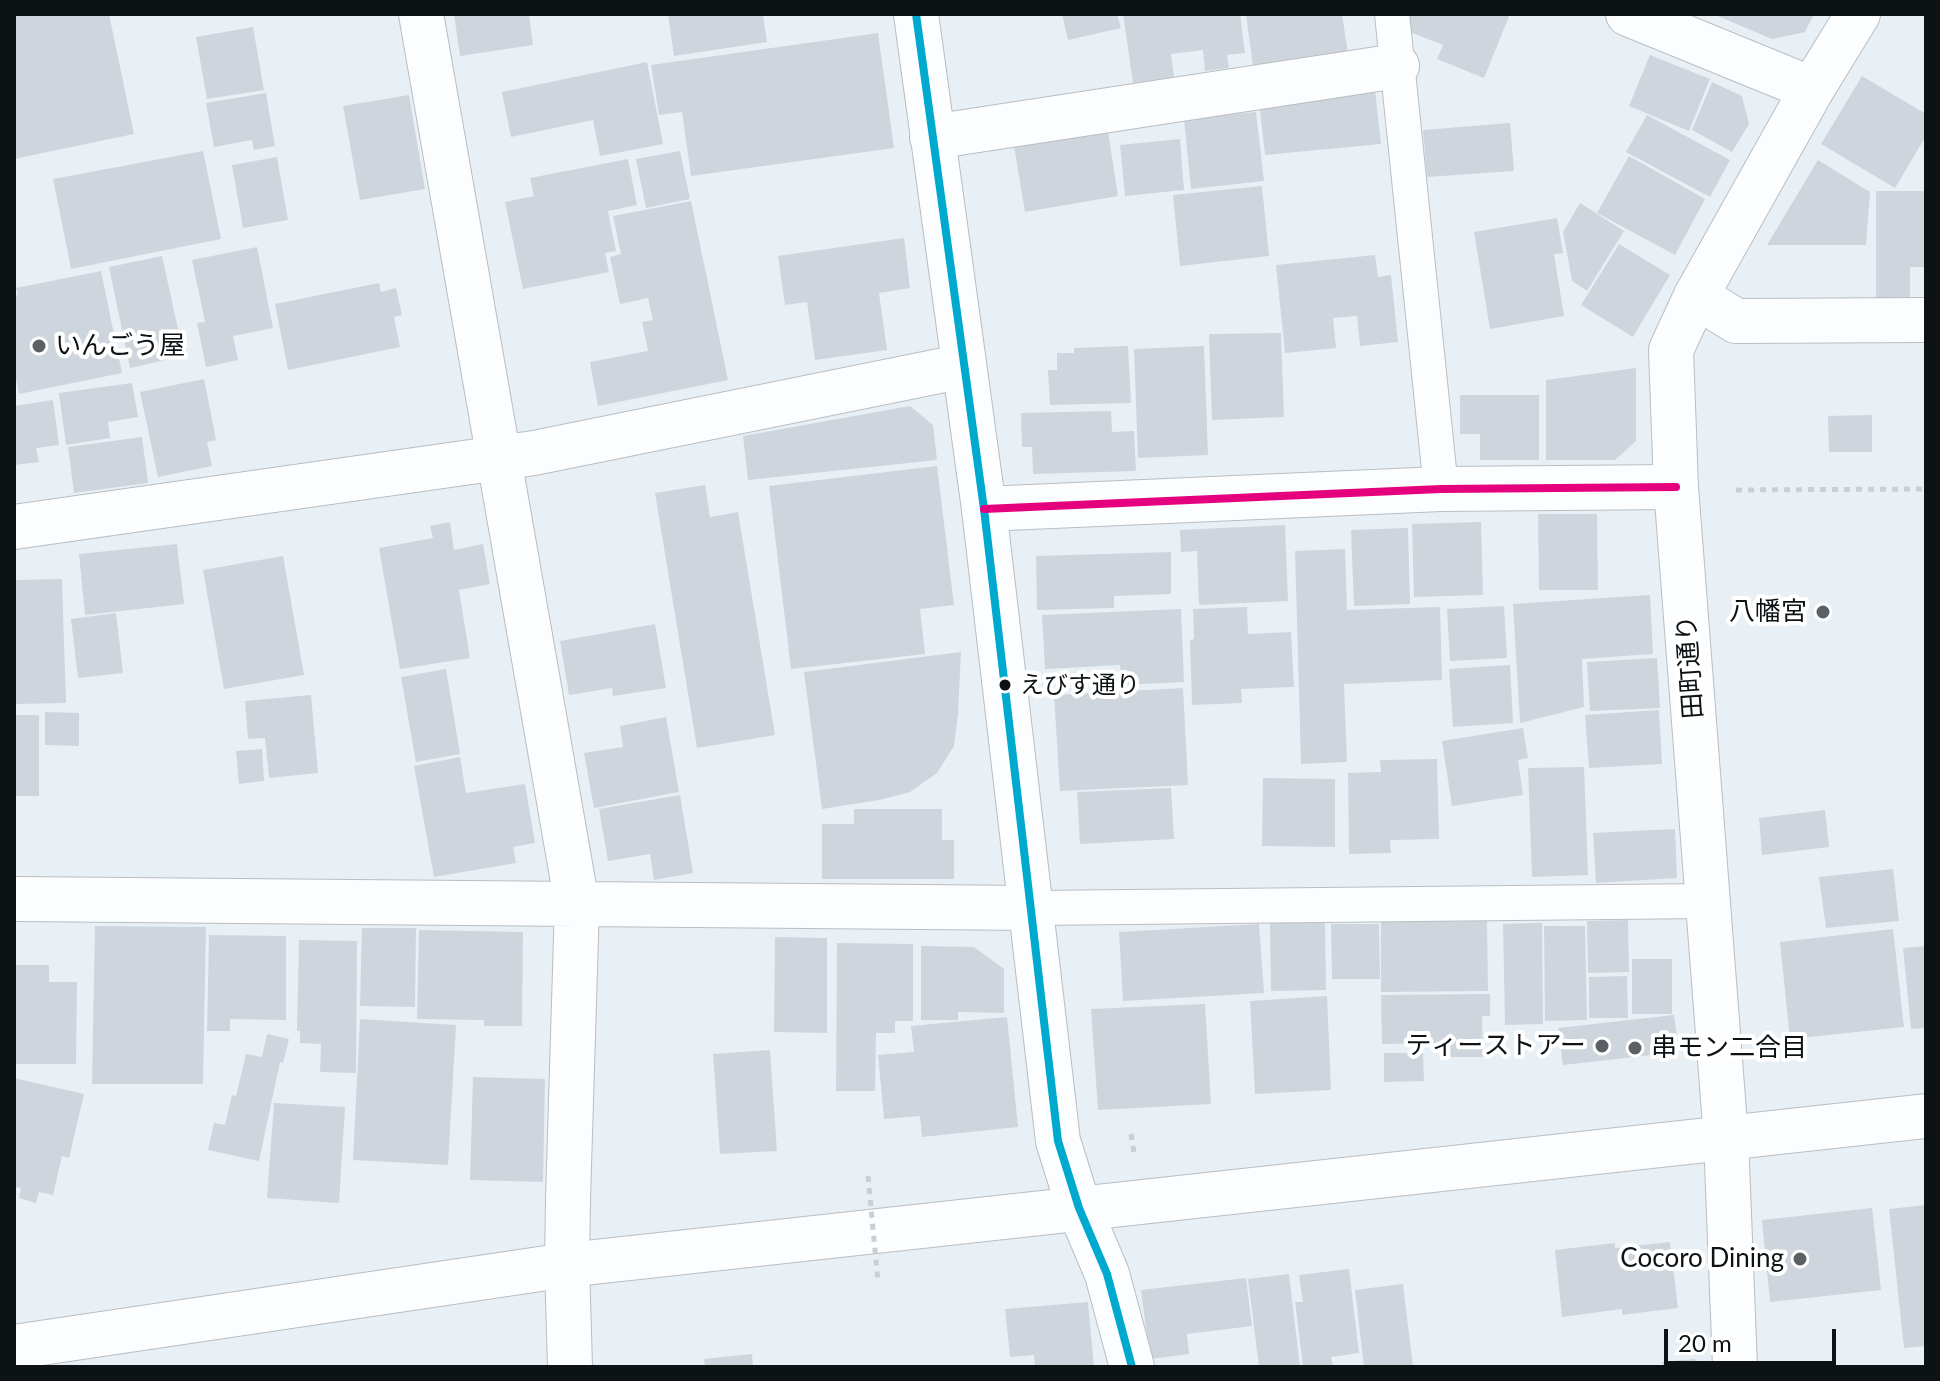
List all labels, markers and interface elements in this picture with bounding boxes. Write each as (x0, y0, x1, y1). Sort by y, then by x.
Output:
place label: いんごう屋 (55, 330, 185, 362)
marker: いんごう屋 (30, 337, 48, 355)
place label: 八幡宮 (1729, 596, 1807, 628)
marker: 八幡宮 (1814, 603, 1832, 621)
street label: 田町通り (1671, 614, 1709, 720)
place label: えびす通り (1020, 671, 1140, 699)
marker: えびす通り (997, 677, 1013, 693)
place label: ティーストアー (1406, 1030, 1586, 1062)
place label: 串モン二合目 (1651, 1032, 1807, 1064)
marker: ティーストアー (1593, 1037, 1611, 1055)
marker: 串モン二合目 (1626, 1039, 1644, 1057)
place label: Cocoro Dining (1620, 1243, 1784, 1275)
marker: Cocoro Dining (1791, 1250, 1809, 1268)
scale bar (1668, 1313, 1840, 1363)
text: 20 m (1678, 1328, 1732, 1357)

